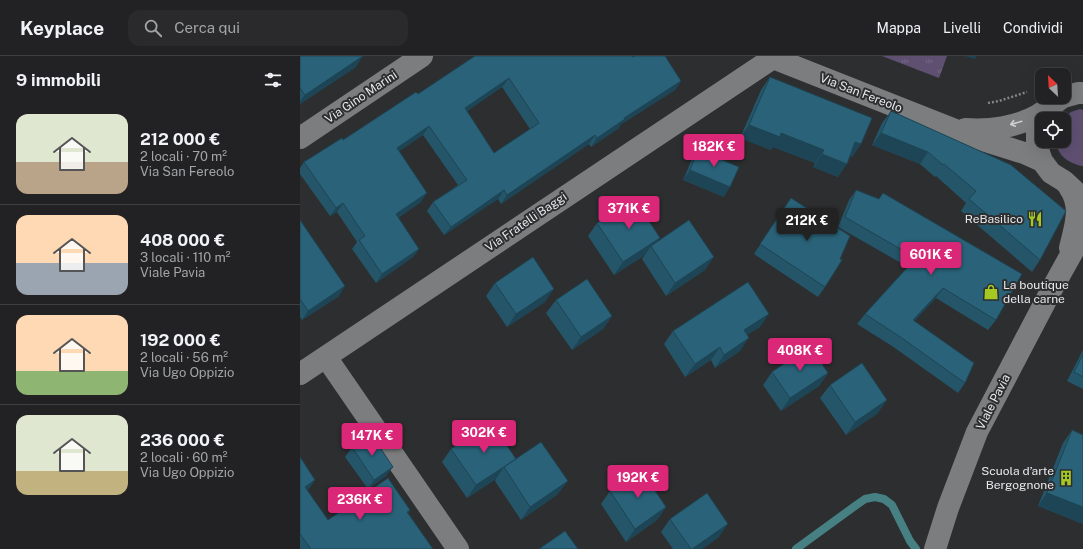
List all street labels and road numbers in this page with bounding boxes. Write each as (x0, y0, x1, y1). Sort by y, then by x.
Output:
street label: Via Gino Marini (322, 68, 400, 126)
street label: Via San Fereolo (818, 71, 904, 115)
street label: Via Fratelli Baggi (483, 190, 569, 254)
street label: Viale Pavia (973, 372, 1013, 432)

